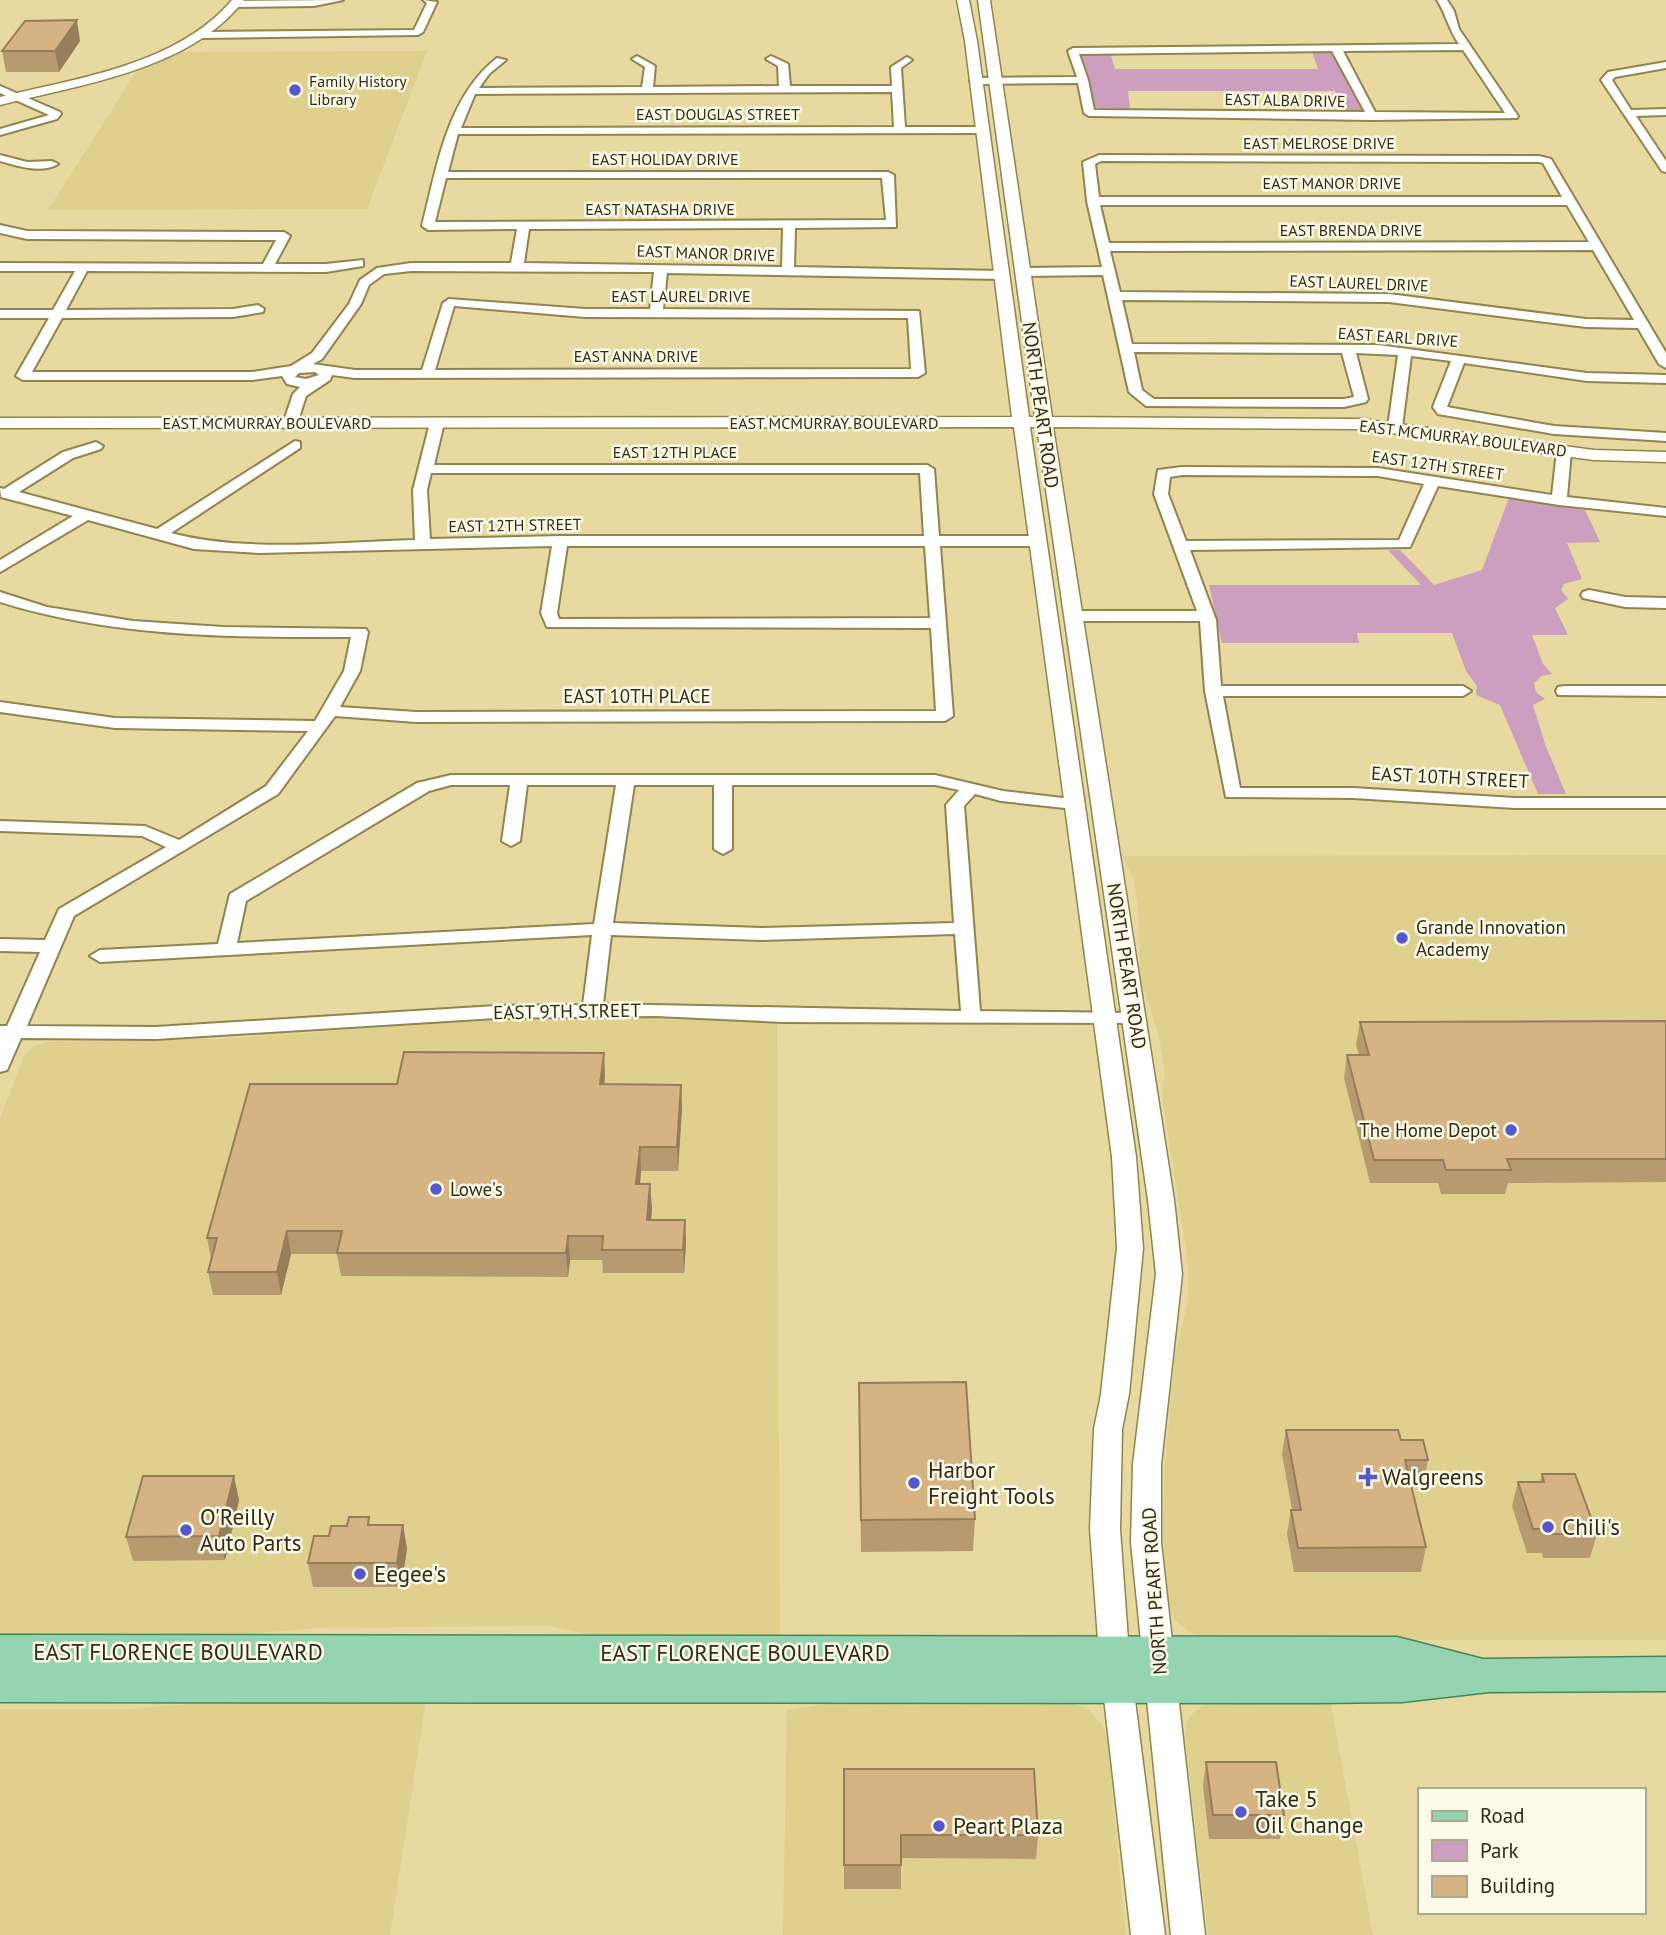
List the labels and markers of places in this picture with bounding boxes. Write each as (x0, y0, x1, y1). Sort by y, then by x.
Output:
place label: Family History Library (309, 71, 407, 109)
marker: Family History Library (287, 82, 303, 98)
place label: Grande Innovation Academy (1416, 915, 1566, 961)
marker: Grande Innovation Academy (1394, 930, 1410, 946)
place label: The Home Depot (1359, 1118, 1498, 1142)
marker: The Home Depot (1503, 1122, 1519, 1138)
place label: Lowe's (450, 1177, 503, 1201)
marker: Lowe's (428, 1181, 444, 1197)
place label: Harbor Freight Tools (928, 1455, 1055, 1510)
place label: Walgreens (1382, 1462, 1484, 1491)
marker: Walgreens (1360, 1469, 1376, 1485)
marker: Harbor Freight Tools (906, 1475, 922, 1491)
place label: O'Reilly Auto Parts (200, 1502, 301, 1557)
place label: Chili's (1562, 1512, 1620, 1541)
marker: Chili's (1540, 1519, 1556, 1535)
marker: O'Reilly Auto Parts (178, 1522, 194, 1538)
place label: Eegee's (374, 1559, 446, 1588)
marker: Eegee's (352, 1566, 368, 1582)
place label: Take 5 Oil Change (1255, 1784, 1364, 1839)
marker: Take 5 Oil Change (1233, 1804, 1249, 1820)
place label: Peart Plaza (953, 1811, 1063, 1840)
marker: Peart Plaza (931, 1818, 947, 1834)

